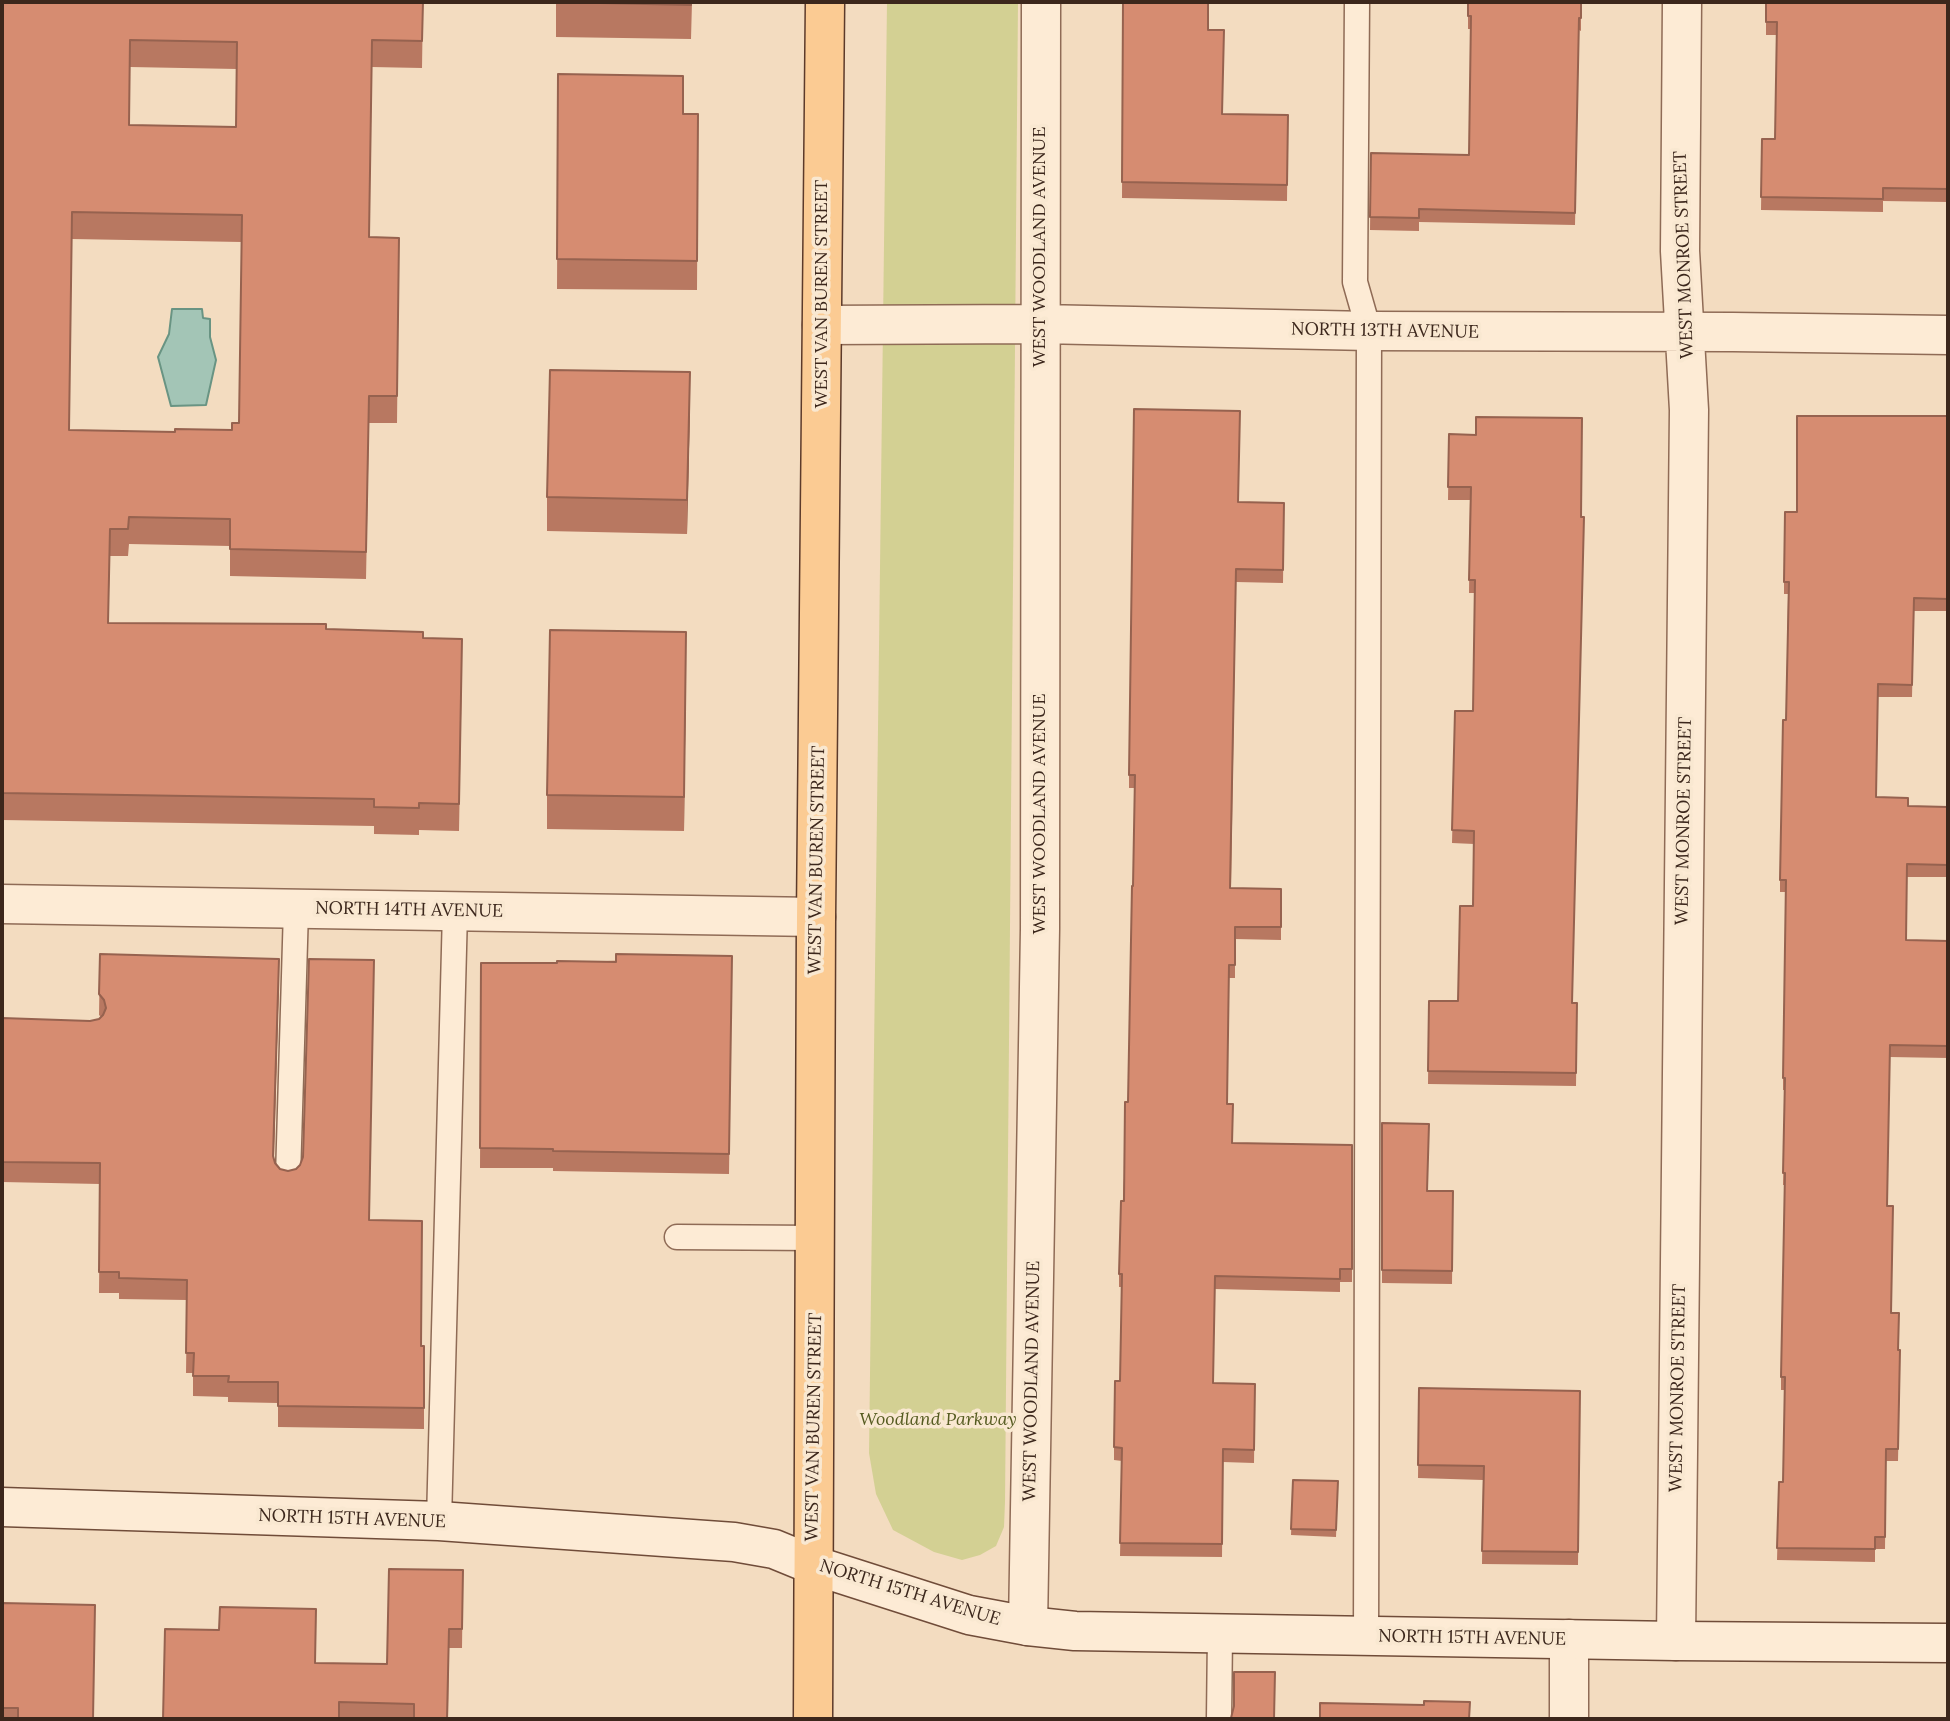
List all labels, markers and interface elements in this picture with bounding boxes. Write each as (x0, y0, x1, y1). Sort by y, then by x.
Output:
street label: WEST WOODLAND AVENUE (1029, 127, 1051, 367)
street label: WEST MONROE STREET (1670, 151, 1698, 359)
street label: WEST VAN BUREN STREET (811, 180, 833, 408)
street label: NORTH 13TH AVENUE (1291, 319, 1479, 343)
street label: WEST WOODLAND AVENUE (1029, 694, 1051, 934)
street label: WEST MONROE STREET (1671, 717, 1697, 925)
street label: WEST VAN BUREN STREET (804, 745, 830, 975)
street label: NORTH 14TH AVENUE (315, 898, 503, 922)
street label: WEST WOODLAND AVENUE (1019, 1260, 1045, 1502)
street label: WEST MONROE STREET (1665, 1284, 1691, 1492)
street label: WEST VAN BUREN STREET (801, 1312, 827, 1542)
park label: Woodland Parkway (859, 1409, 1017, 1431)
street label: NORTH 15TH AVENUE (258, 1505, 446, 1533)
street label: NORTH 15TH AVENUE (817, 1555, 1003, 1631)
street label: NORTH 15TH AVENUE (1378, 1626, 1566, 1650)

